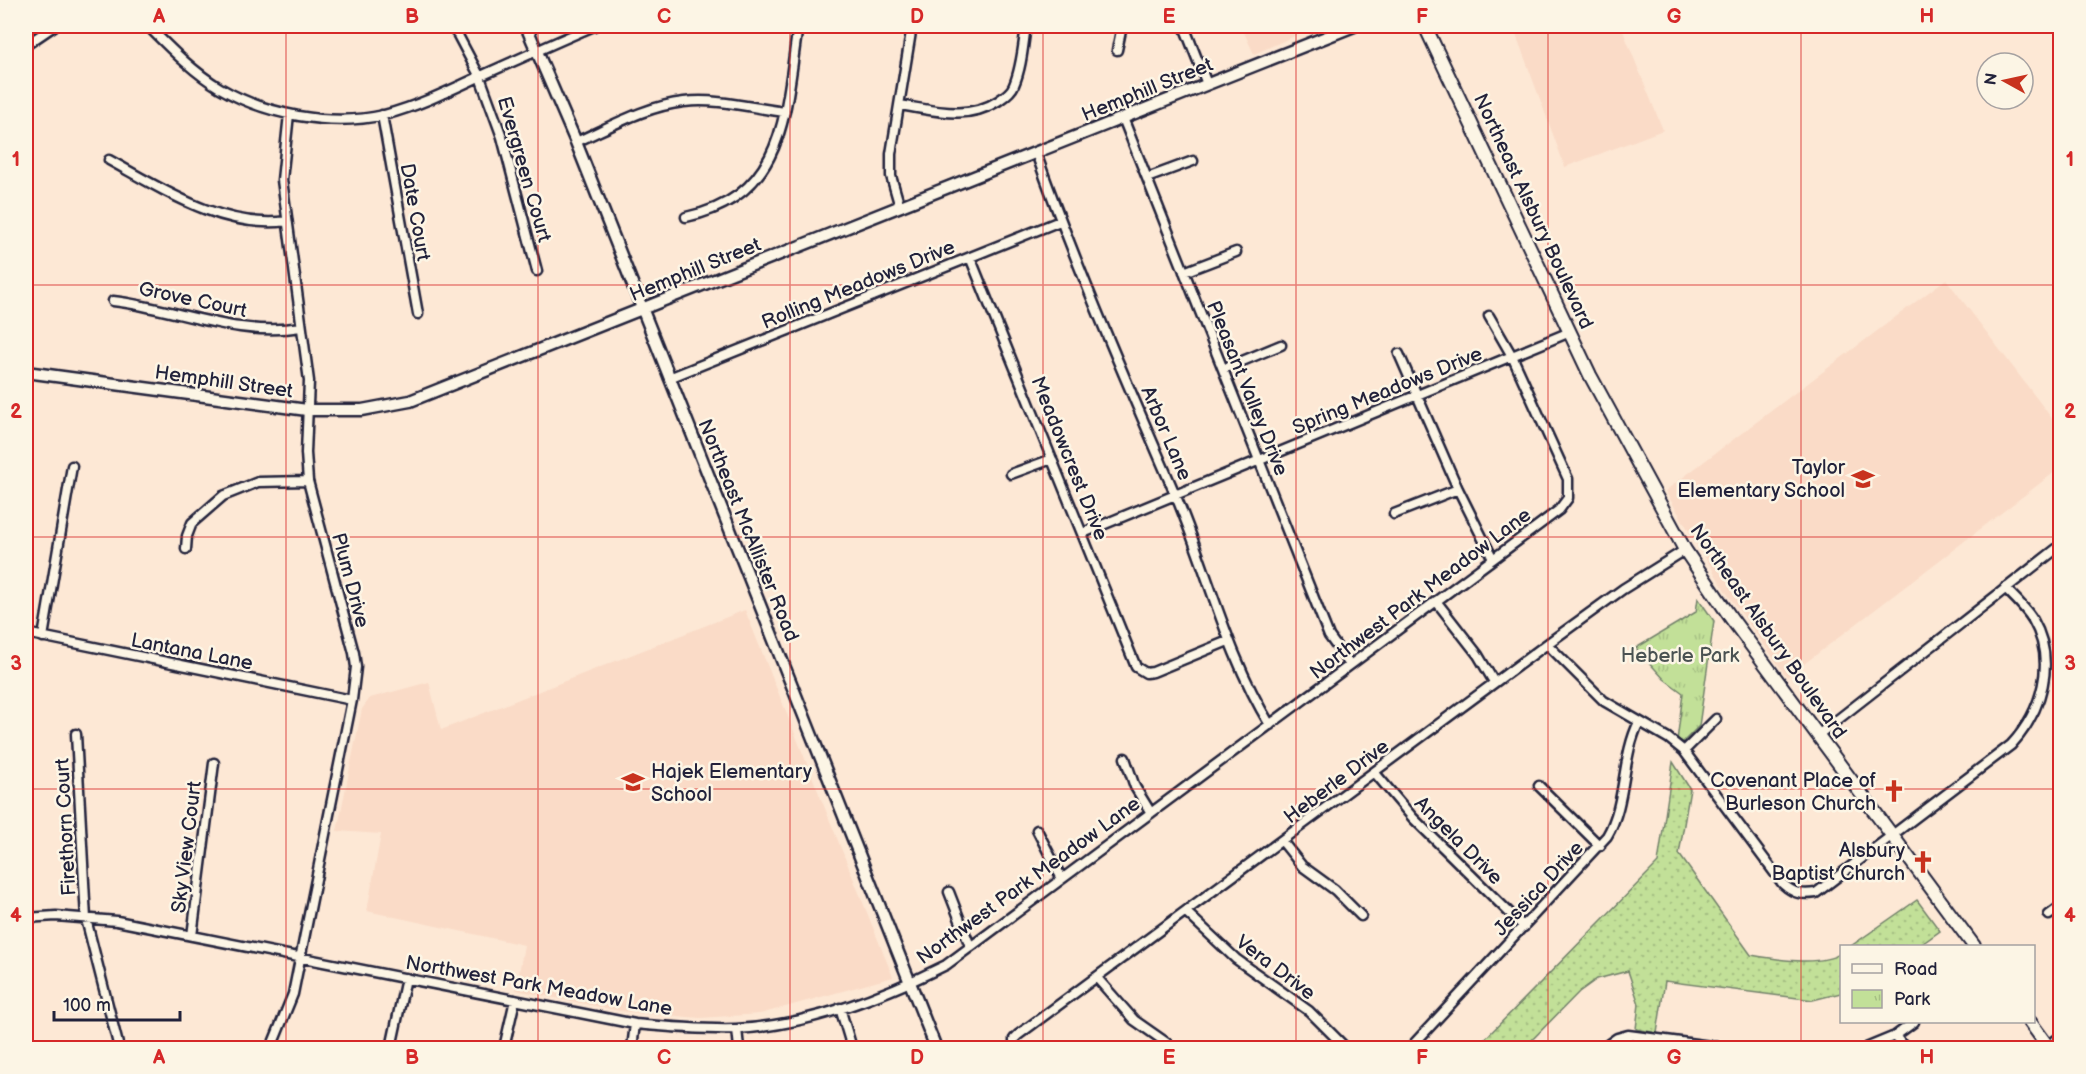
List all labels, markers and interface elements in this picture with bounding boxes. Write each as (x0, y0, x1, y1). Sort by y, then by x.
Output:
text: A (152, 5, 166, 29)
text: B (405, 5, 419, 29)
text: C (657, 5, 671, 29)
text: D (910, 5, 924, 29)
text: E (1163, 5, 1176, 29)
text: F (1416, 5, 1428, 29)
text: G (1667, 5, 1682, 29)
text: H (1920, 5, 1934, 29)
north arrow (1975, 51, 2035, 111)
street label: Hemphill Street (1078, 53, 1216, 127)
text: N (1981, 72, 2002, 86)
street label: Northeast Alsbury Boulevard (1468, 90, 1598, 333)
street label: Evergreen Court (492, 94, 556, 245)
text: 1 (12, 148, 20, 172)
text: 1 (2066, 148, 2074, 172)
street label: Date Court (395, 162, 435, 263)
street label: Hemphill Street (626, 233, 764, 307)
street label: Rolling Meadows Drive (758, 235, 959, 335)
street label: Grove Court (137, 277, 249, 323)
street label: Pleasant Valley Drive (1201, 298, 1293, 479)
street label: Spring Meadows Drive (1289, 342, 1486, 440)
street label: Hemphill Street (153, 360, 294, 404)
street label: Meadowcrest Drive (1025, 373, 1113, 544)
street label: Arbor Lane (1135, 383, 1197, 484)
text: 2 (10, 400, 22, 424)
text: 2 (2064, 400, 2076, 424)
street label: Northeast McAllister Road (692, 416, 804, 645)
place label: Taylor Elementary School (1677, 456, 1846, 503)
school or university icon: Taylor Elementary School (1850, 466, 1876, 492)
street label: Northwest Park Meadow Lane (1305, 503, 1536, 685)
street label: Northeast Alsbury Boulevard (1685, 519, 1852, 744)
street label: Plum Drive (326, 530, 374, 630)
street label: Lantana Lane (129, 628, 255, 676)
park label: Heberle Park (1621, 644, 1739, 668)
text: 3 (10, 652, 22, 676)
text: 3 (2064, 652, 2076, 676)
street label: Heberle Drive (1279, 734, 1394, 829)
street label: Firethorn Court (50, 757, 82, 896)
place label: Hajek Elementary School (651, 760, 812, 807)
school or university icon: Hajek Elementary School (620, 769, 646, 795)
place label: Covenant Place of Burleson Church (1710, 769, 1876, 816)
church icon: Covenant Place of Burleson Church (1881, 778, 1907, 804)
street label: Sky View Court (167, 780, 207, 914)
street label: Northwest Park Meadow Lane (912, 792, 1145, 970)
street label: Angela Drive (1409, 792, 1508, 890)
street label: Jessica Drive (1489, 836, 1589, 941)
place label: Alsbury Baptist Church (1772, 839, 1905, 886)
church icon: Alsbury Baptist Church (1910, 849, 1936, 875)
text: 4 (10, 904, 22, 928)
text: 4 (2064, 904, 2076, 928)
street label: Vera Drive (1231, 930, 1320, 1006)
legend (1840, 945, 2035, 1023)
street label: Northwest Park Meadow Lane (404, 951, 674, 1021)
text: Road (1894, 959, 1938, 980)
scale bar (54, 984, 180, 1022)
text: Park (1894, 989, 1930, 1010)
text: 100 m (63, 995, 111, 1016)
text: A (152, 1046, 166, 1070)
text: B (405, 1046, 419, 1070)
text: C (657, 1046, 671, 1070)
text: D (910, 1046, 924, 1070)
text: E (1163, 1046, 1176, 1070)
text: F (1416, 1046, 1428, 1070)
text: G (1667, 1046, 1682, 1070)
text: H (1920, 1046, 1934, 1070)

